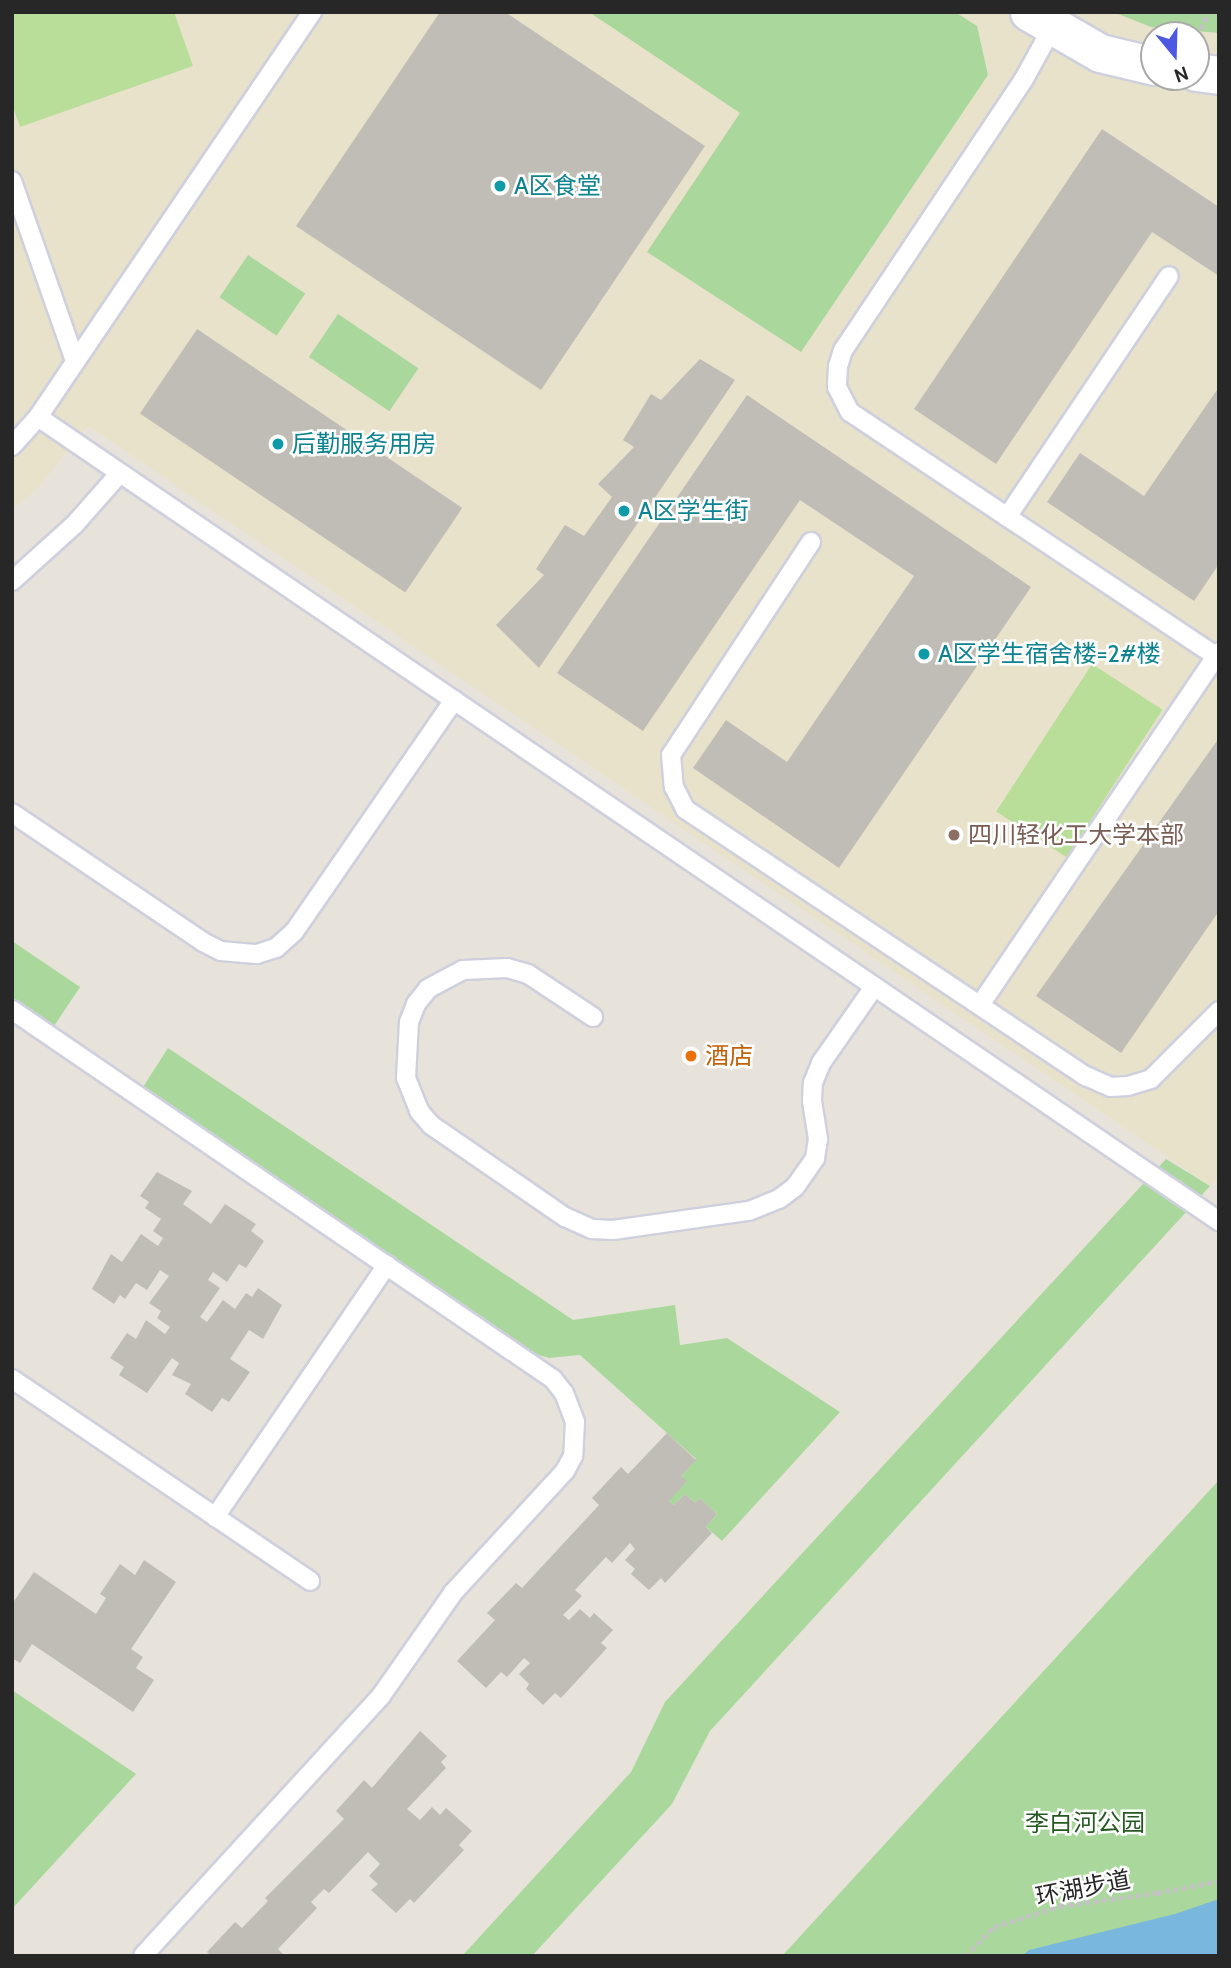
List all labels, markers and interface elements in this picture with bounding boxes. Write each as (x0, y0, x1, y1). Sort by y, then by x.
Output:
north arrow (1140, 21, 1210, 91)
text: N (1171, 61, 1191, 87)
place label: A区食堂 (514, 172, 601, 200)
marker: A区食堂 (492, 178, 508, 194)
place label: 后勤服务用房 (292, 430, 436, 458)
marker: 后勤服务用房 (270, 436, 286, 452)
place label: A区学生街 (638, 497, 749, 525)
marker: A区学生街 (616, 503, 632, 519)
place label: A区学生宿舍楼=2#楼 (938, 640, 1161, 668)
marker: A区学生宿舍楼=2#楼 (916, 646, 932, 662)
place label: 四川轻化工大学本部 (968, 821, 1184, 849)
marker: 四川轻化工大学本部 (946, 827, 962, 843)
place label: 酒店 (705, 1042, 753, 1070)
marker: 酒店 (683, 1048, 699, 1064)
park label: 李白河公园 (1025, 1809, 1145, 1837)
street label: 环湖步道 (1033, 1865, 1133, 1911)

